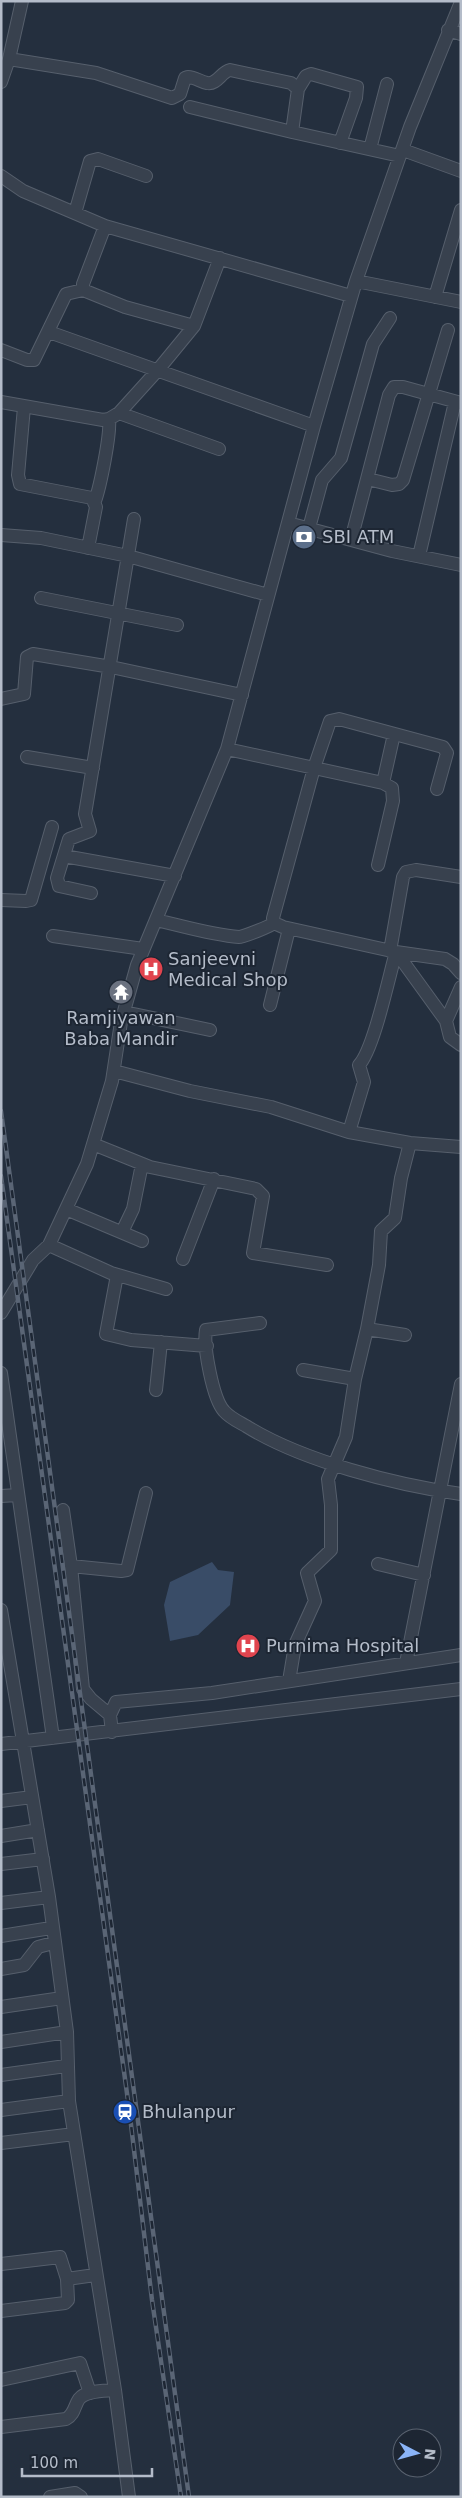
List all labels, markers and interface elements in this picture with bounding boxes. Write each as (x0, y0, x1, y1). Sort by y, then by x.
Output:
bank icon: SBI ATM (291, 524, 317, 550)
place label: SBI ATM (322, 526, 394, 547)
place label: Sanjeevni Medical Shop (168, 948, 288, 990)
hospital icon: Sanjeevni Medical Shop (138, 956, 164, 982)
temple icon: Ramjiyawan Baba Mandir (108, 979, 134, 1005)
place label: Ramjiyawan Baba Mandir (64, 1007, 178, 1049)
hospital icon: Purnima Hospital (235, 1633, 261, 1659)
place label: Purnima Hospital (266, 1635, 419, 1656)
station icon: Bhulanpur (112, 2099, 138, 2125)
place label: Bhulanpur (142, 2101, 235, 2122)
north arrow (392, 2428, 442, 2478)
scale bar (22, 2446, 152, 2478)
text: N (421, 2448, 438, 2461)
text: 100 m (30, 2454, 78, 2472)

